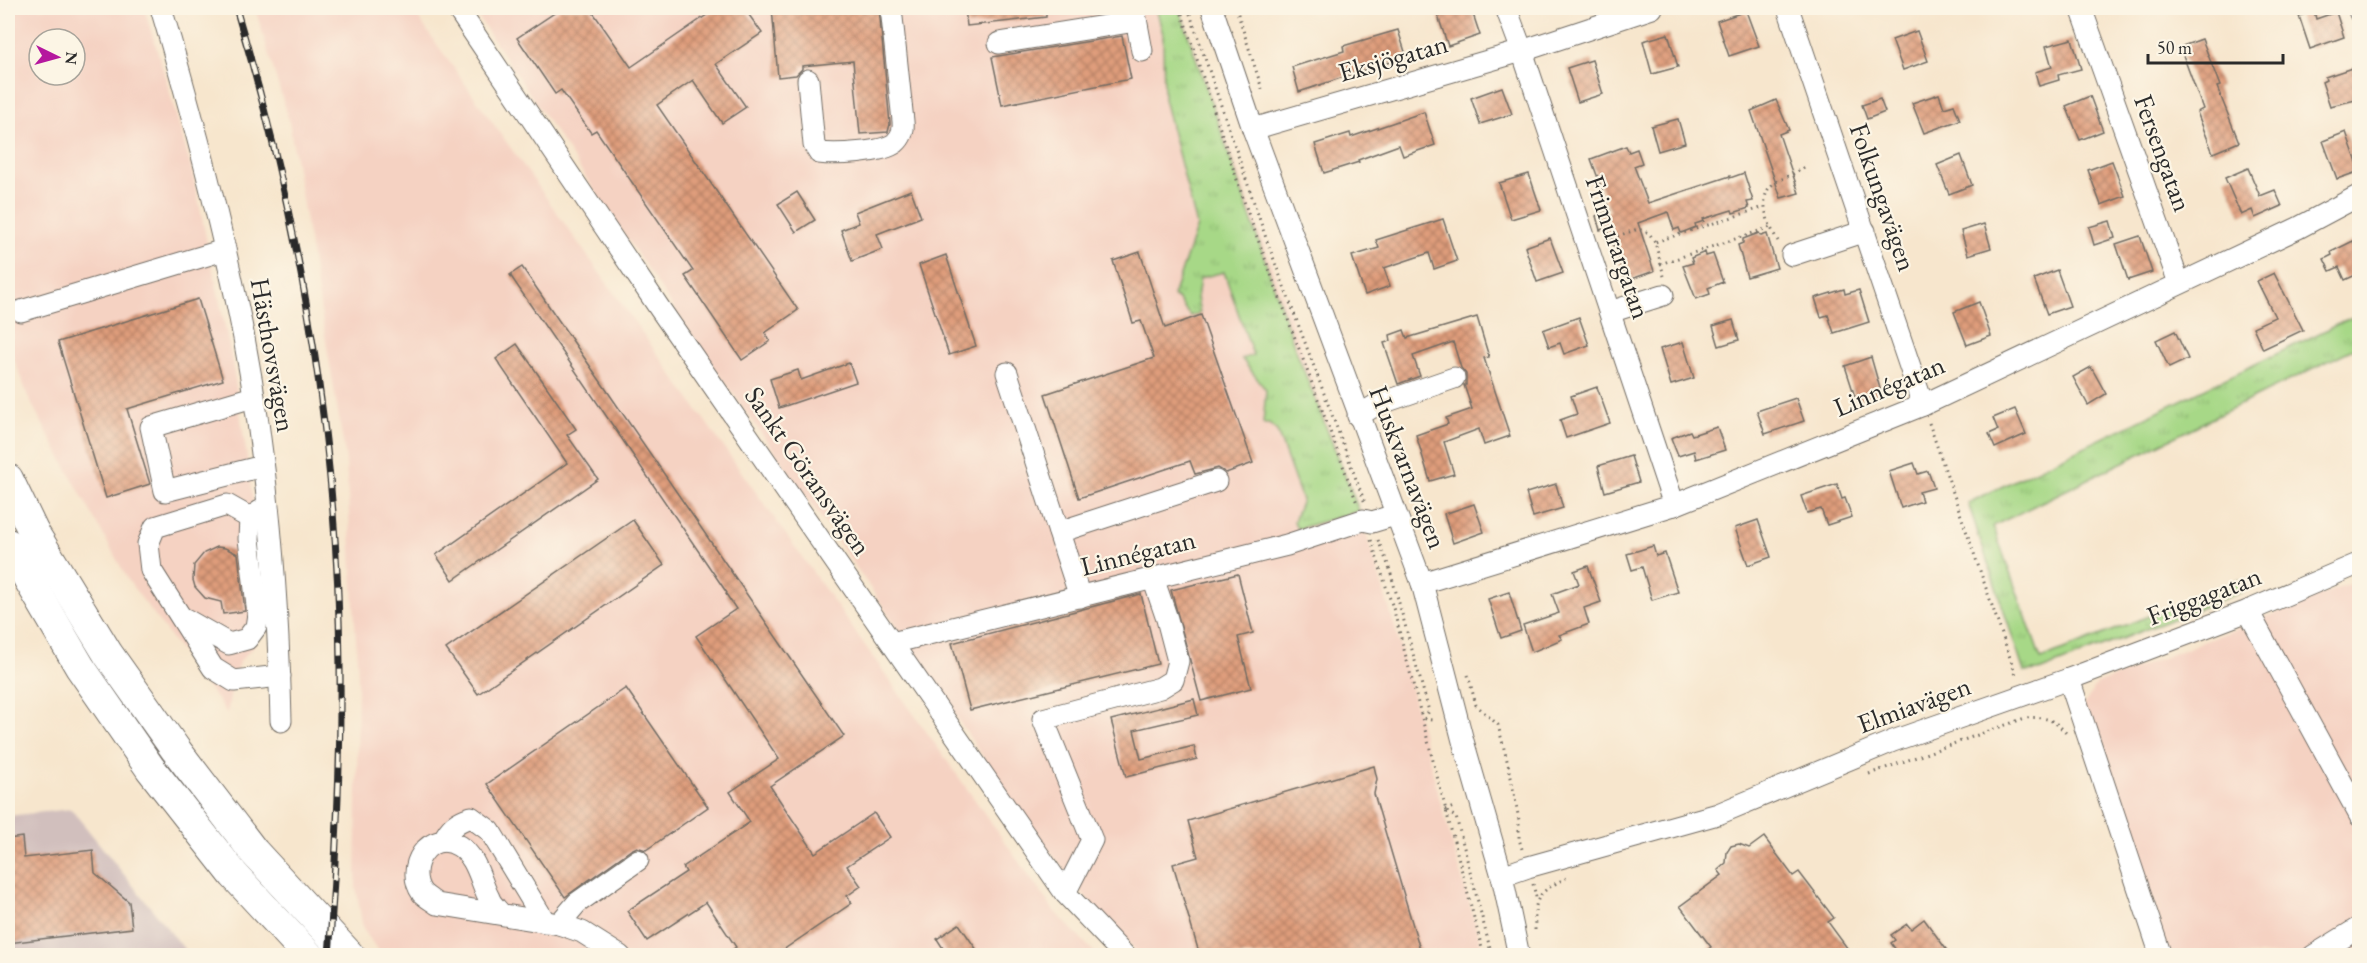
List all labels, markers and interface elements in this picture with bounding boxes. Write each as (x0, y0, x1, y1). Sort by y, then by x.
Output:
street label: Eksjögatan (1334, 25, 1452, 90)
north arrow (27, 27, 87, 87)
scale bar (2148, 27, 2283, 65)
text: 50 m (2157, 36, 2192, 59)
text: N (60, 51, 82, 66)
street label: Fersengatan (2126, 89, 2201, 216)
street label: Folkungavägen (1842, 118, 1925, 275)
street label: Frimurargatan (1578, 170, 1659, 323)
street label: Hästhovsvägen (243, 275, 304, 435)
street label: Linnégatan (1828, 346, 1950, 425)
street label: Sankt Göransvägen (737, 379, 880, 562)
street label: Huskvarnavägen (1361, 380, 1456, 553)
street label: Linnégatan (1077, 521, 1199, 584)
street label: Friggagatan (2142, 558, 2266, 633)
street label: Elmiavägen (1852, 668, 1975, 741)

